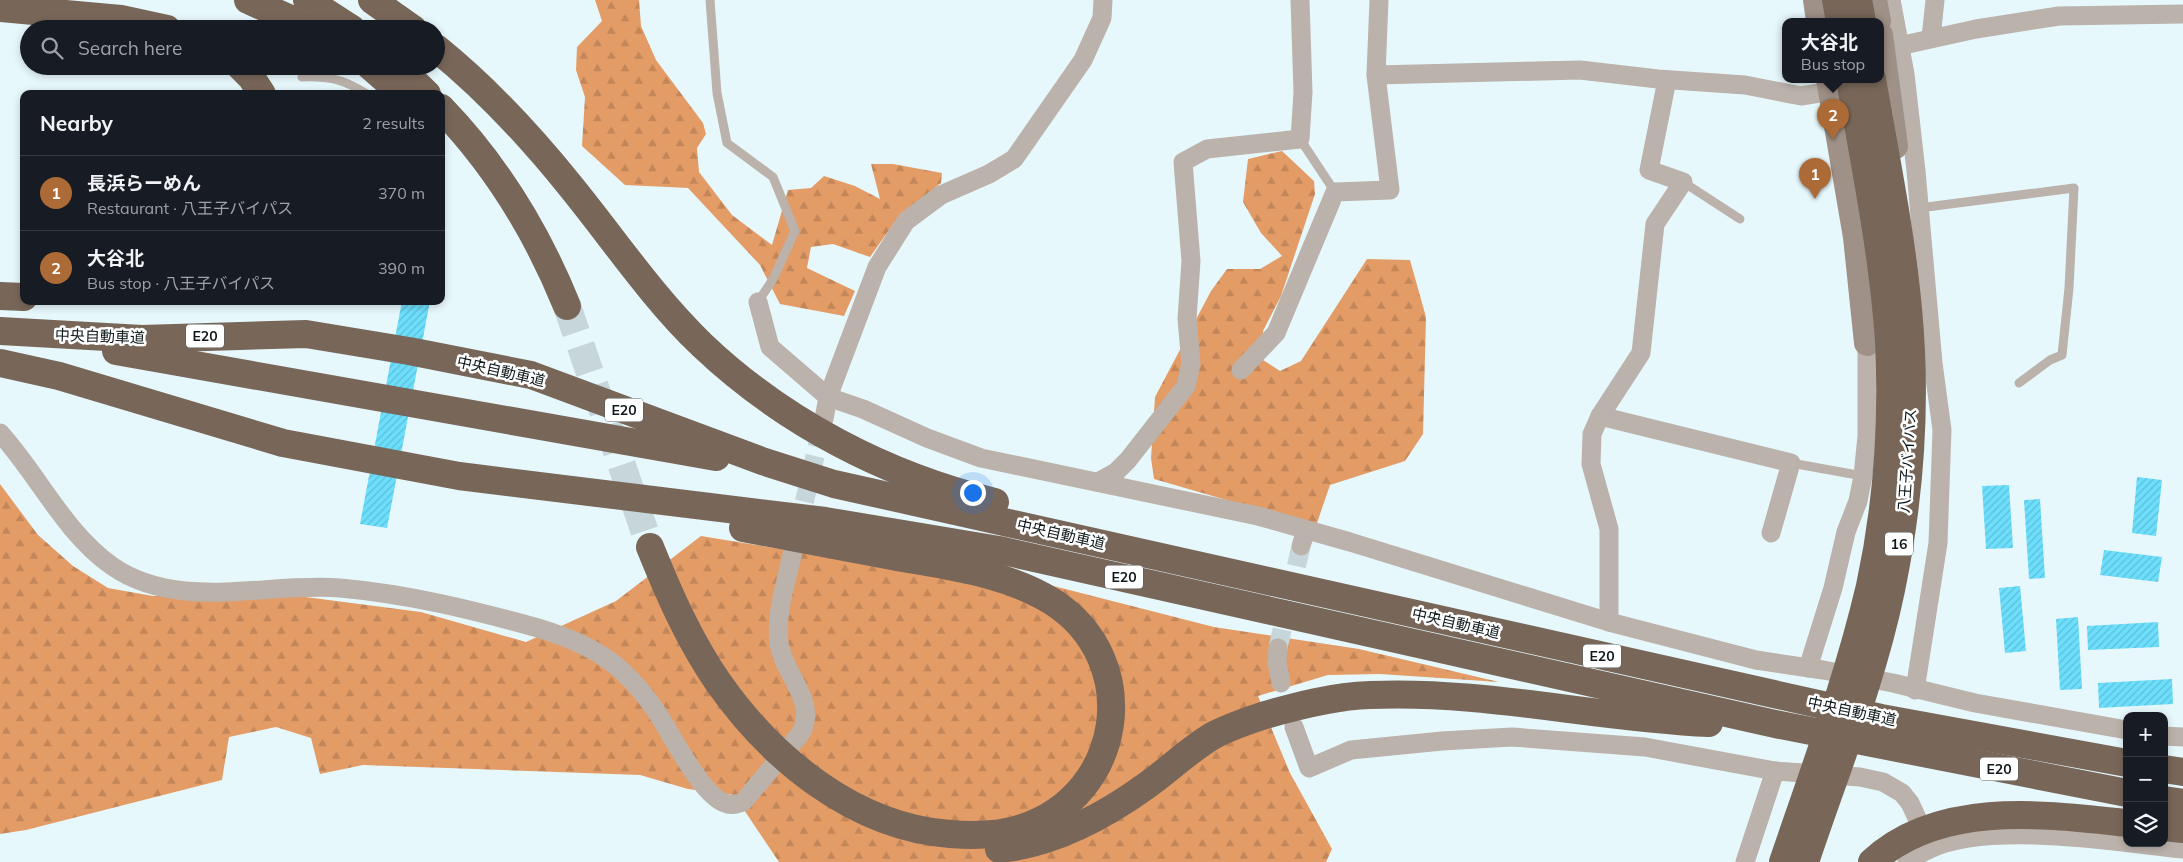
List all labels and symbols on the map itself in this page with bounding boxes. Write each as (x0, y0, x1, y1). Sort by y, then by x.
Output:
pin: 2 (1817, 99, 1849, 140)
pin: 1 (1799, 158, 1831, 199)
road number: E20 (186, 324, 224, 348)
street label: 中央自動車道 (55, 325, 145, 347)
street label: 中央自動車道 (455, 352, 547, 390)
road number: E20 (605, 398, 643, 422)
street label: 八王子バイパス (1894, 408, 1920, 514)
your location (960, 480, 986, 506)
street label: 中央自動車道 (1015, 515, 1107, 553)
road number: 16 (1885, 532, 1913, 556)
road number: E20 (1105, 566, 1143, 588)
street label: 中央自動車道 (1410, 604, 1502, 642)
road number: E20 (1583, 644, 1621, 668)
street label: 中央自動車道 (1806, 692, 1898, 730)
road number: E20 (1980, 758, 2018, 781)

